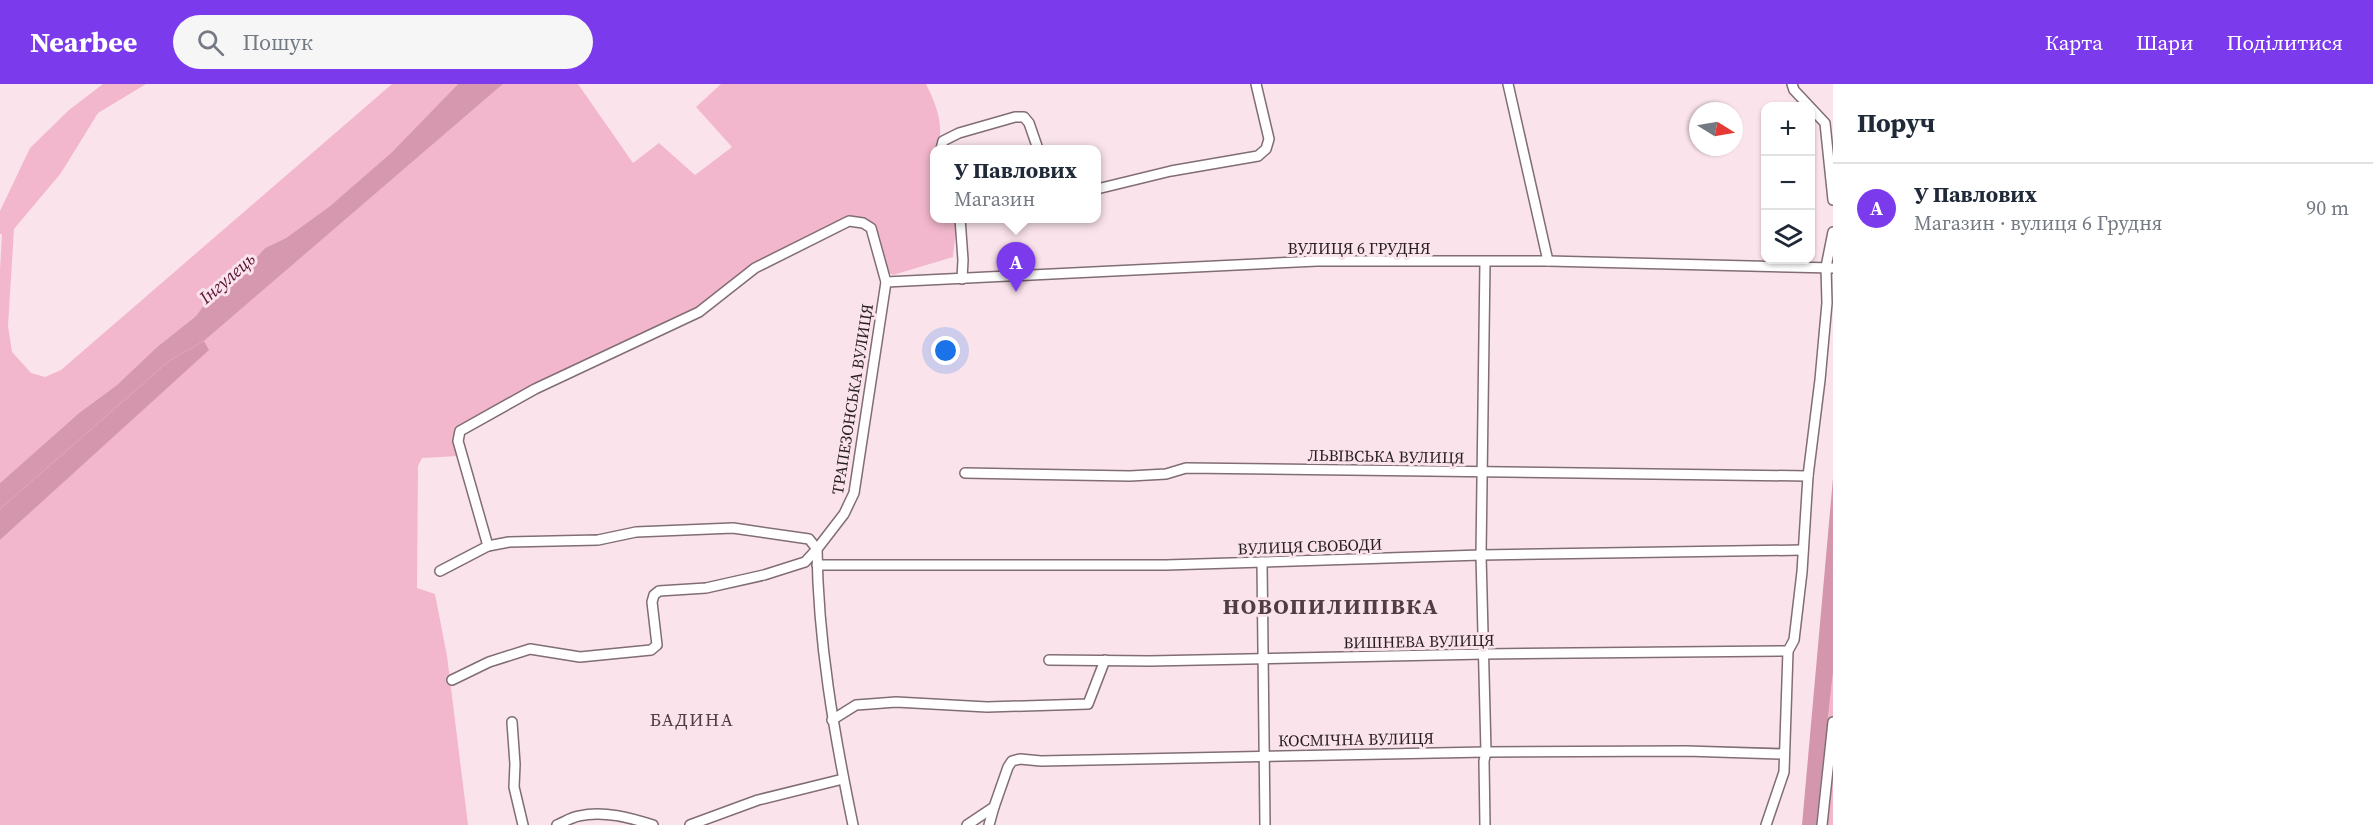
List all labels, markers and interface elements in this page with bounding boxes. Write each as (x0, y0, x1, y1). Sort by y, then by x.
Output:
search box (173, 15, 593, 69)
text: Nearbee (30, 23, 137, 61)
icon: search (194, 26, 227, 59)
text: Пошук (242, 27, 313, 57)
text: Карта (2045, 28, 2103, 57)
text: Шари (2136, 28, 2194, 57)
text: Поділитися (2227, 28, 2343, 57)
north arrow (1689, 102, 1743, 156)
map controls (1761, 102, 1815, 264)
button: + (1761, 102, 1815, 156)
text: Поруч (1857, 105, 1935, 141)
popup (930, 145, 1101, 223)
text: У Павлових (954, 155, 1077, 185)
button: − (1761, 156, 1815, 210)
text: У Павлових (1914, 179, 2037, 209)
text: Магазин (954, 185, 1035, 213)
text: A (1870, 194, 1883, 222)
text: 90 m (2306, 194, 2349, 222)
text: Магазин · вулиця 6 Грудня (1914, 209, 2162, 237)
button: layers (1761, 210, 1815, 264)
street label: ВУЛИЦЯ 6 ГРУДНЯ (1288, 237, 1430, 259)
pin: A (996, 242, 1036, 292)
water label: Інгулець (193, 247, 260, 310)
street label: ТРАПЕЗОНСЬКА ВУЛИЦЯ (826, 302, 878, 496)
your location (931, 336, 960, 365)
street label: ЛЬВІВСЬКА ВУЛИЦЯ (1307, 444, 1465, 468)
street label: ВУЛИЦЯ СВОБОДИ (1237, 532, 1383, 560)
district label: НОВОПИЛИПІВКА (1223, 591, 1439, 621)
street label: ВИШНЕВА ВУЛИЦЯ (1343, 629, 1495, 653)
district label: БАДИНА (650, 707, 734, 732)
street label: КОСМІЧНА ВУЛИЦЯ (1278, 727, 1434, 751)

